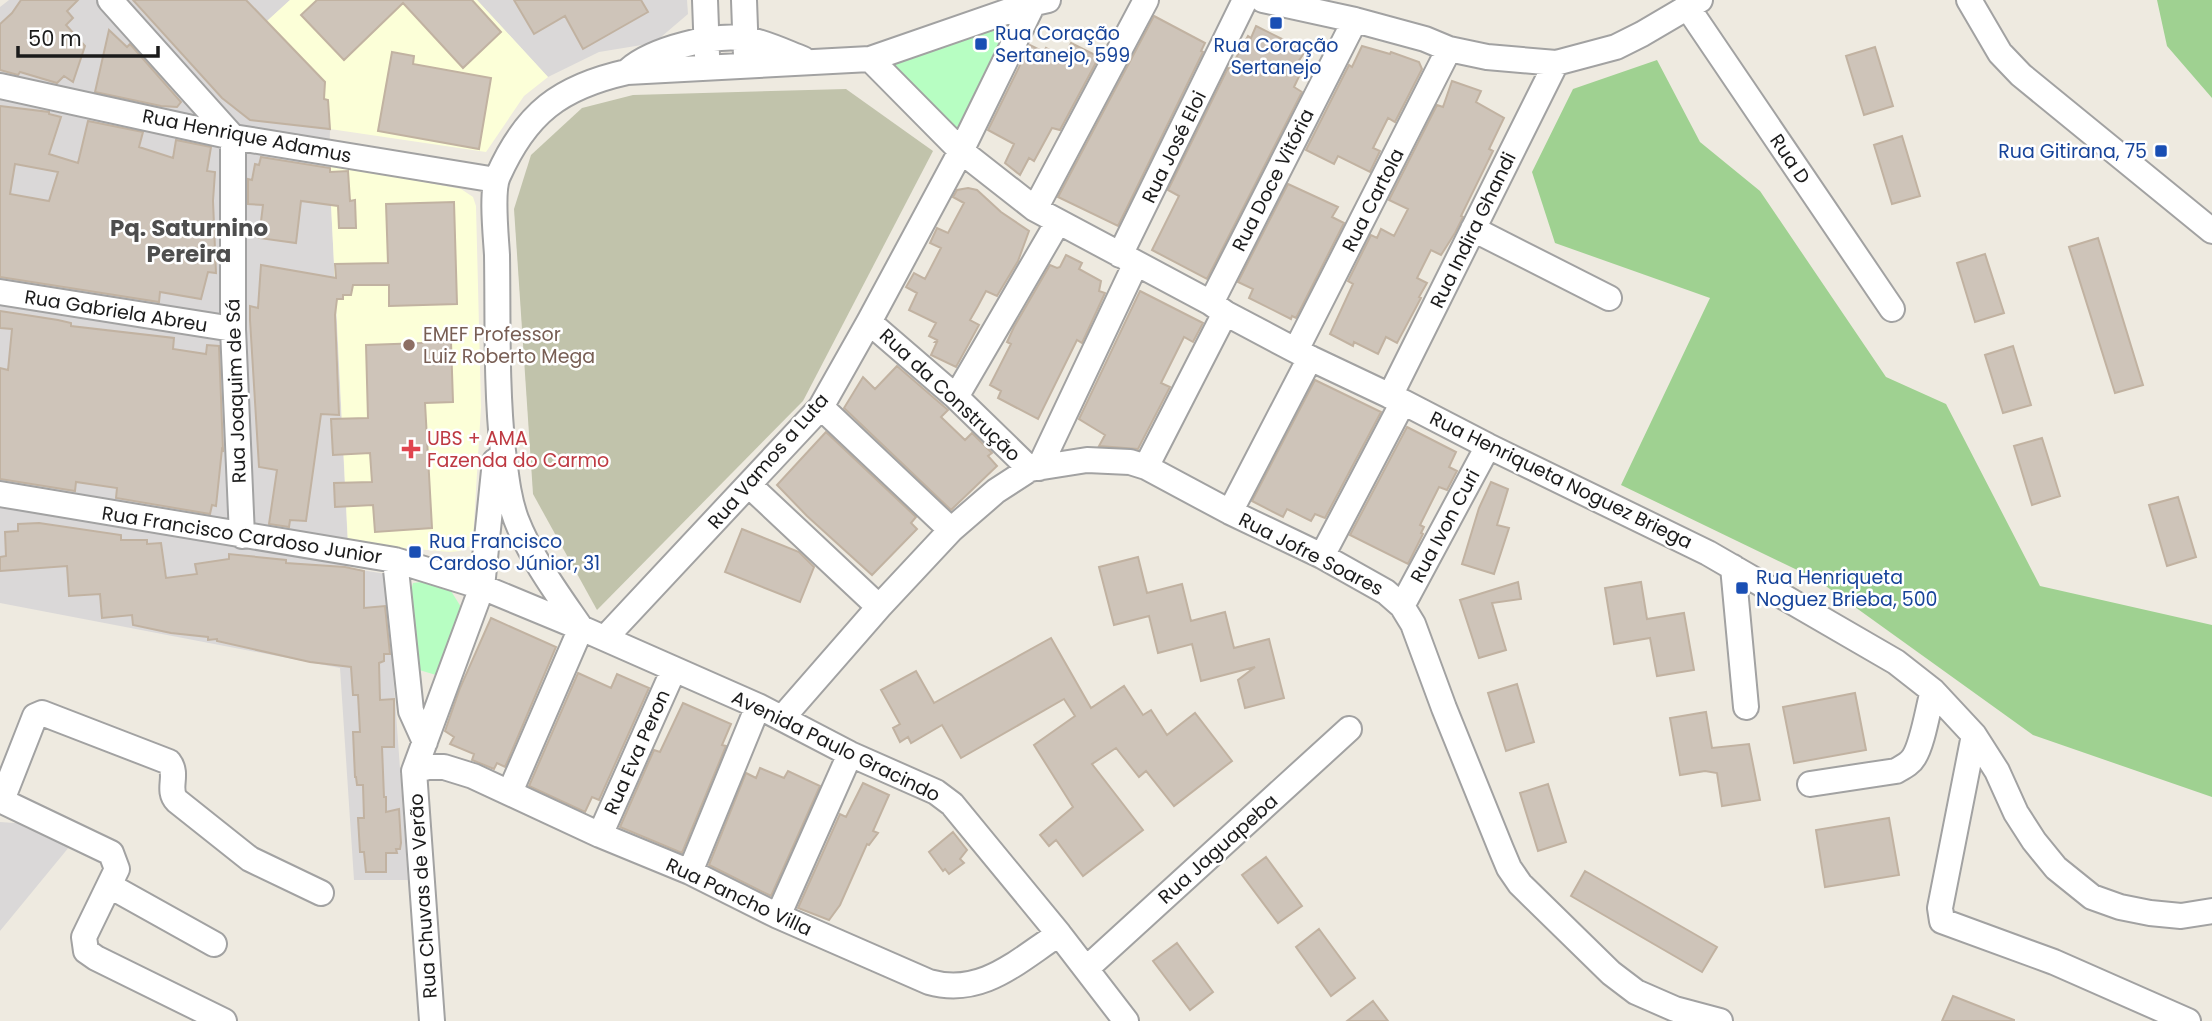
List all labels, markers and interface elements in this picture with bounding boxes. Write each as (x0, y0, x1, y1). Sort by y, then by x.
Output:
scale bar (18, 14, 158, 58)
marker: Rua Coração Sertanejo (1268, 15, 1284, 31)
place label: Rua Coração Sertanejo, 599 (995, 20, 1130, 69)
text: 50 m (28, 24, 82, 53)
place label: Rua Coração Sertanejo (1214, 32, 1338, 81)
marker: Rua Coração Sertanejo, 599 (973, 36, 989, 52)
street label: Rua José Eloi (1135, 86, 1213, 208)
street label: Rua Henrique Adamus (140, 102, 354, 170)
street label: Rua Doce Vitória (1225, 104, 1321, 256)
street label: Rua D (1763, 129, 1817, 189)
place label: Rua Gitirana, 75 (1998, 138, 2147, 165)
marker: Rua Gitirana, 75 (2153, 143, 2169, 159)
street label: Rua Cartola (1335, 144, 1411, 256)
street label: Rua Indira Ghandi (1424, 147, 1522, 313)
district label: Pq. Saturnino Pereira (110, 212, 268, 270)
street label: Rua Gabriela Abreu (23, 283, 209, 339)
street label: Rua Joaquim de Sá (219, 298, 253, 484)
place label: EMEF Professor Luiz Roberto Mega (423, 321, 595, 370)
street label: Rua da Construção (874, 322, 1026, 468)
marker: EMEF Professor Luiz Roberto Mega (401, 337, 417, 353)
street label: Rua Vamos a Luta (701, 387, 835, 535)
street label: Rua Henriqueta Noguez Briega (1425, 405, 1697, 555)
place label: UBS + AMA Fazenda do Carmo (427, 425, 609, 474)
marker: UBS + AMA Fazenda do Carmo (401, 439, 421, 459)
street label: Rua Ivon Curi (1404, 464, 1486, 588)
street label: Rua Francisco Cardoso Junior (100, 500, 384, 570)
street label: Rua Jofre Soares (1234, 506, 1388, 602)
place label: Rua Francisco Cardoso Júnior, 31 (429, 528, 600, 577)
marker: Rua Francisco Cardoso Júnior, 31 (407, 544, 423, 560)
place label: Rua Henriqueta Noguez Brieba, 500 (1756, 564, 1938, 613)
marker: Rua Henriqueta Noguez Brieba, 500 (1734, 580, 1750, 596)
street label: Avenida Paulo Gracindo (727, 684, 945, 808)
street label: Rua Eva Peron (597, 685, 677, 819)
street label: Rua Jaguapeba (1152, 788, 1284, 910)
street label: Rua Chuvas de Verão (402, 793, 444, 999)
street label: Rua Pancho Villa (662, 851, 816, 943)

